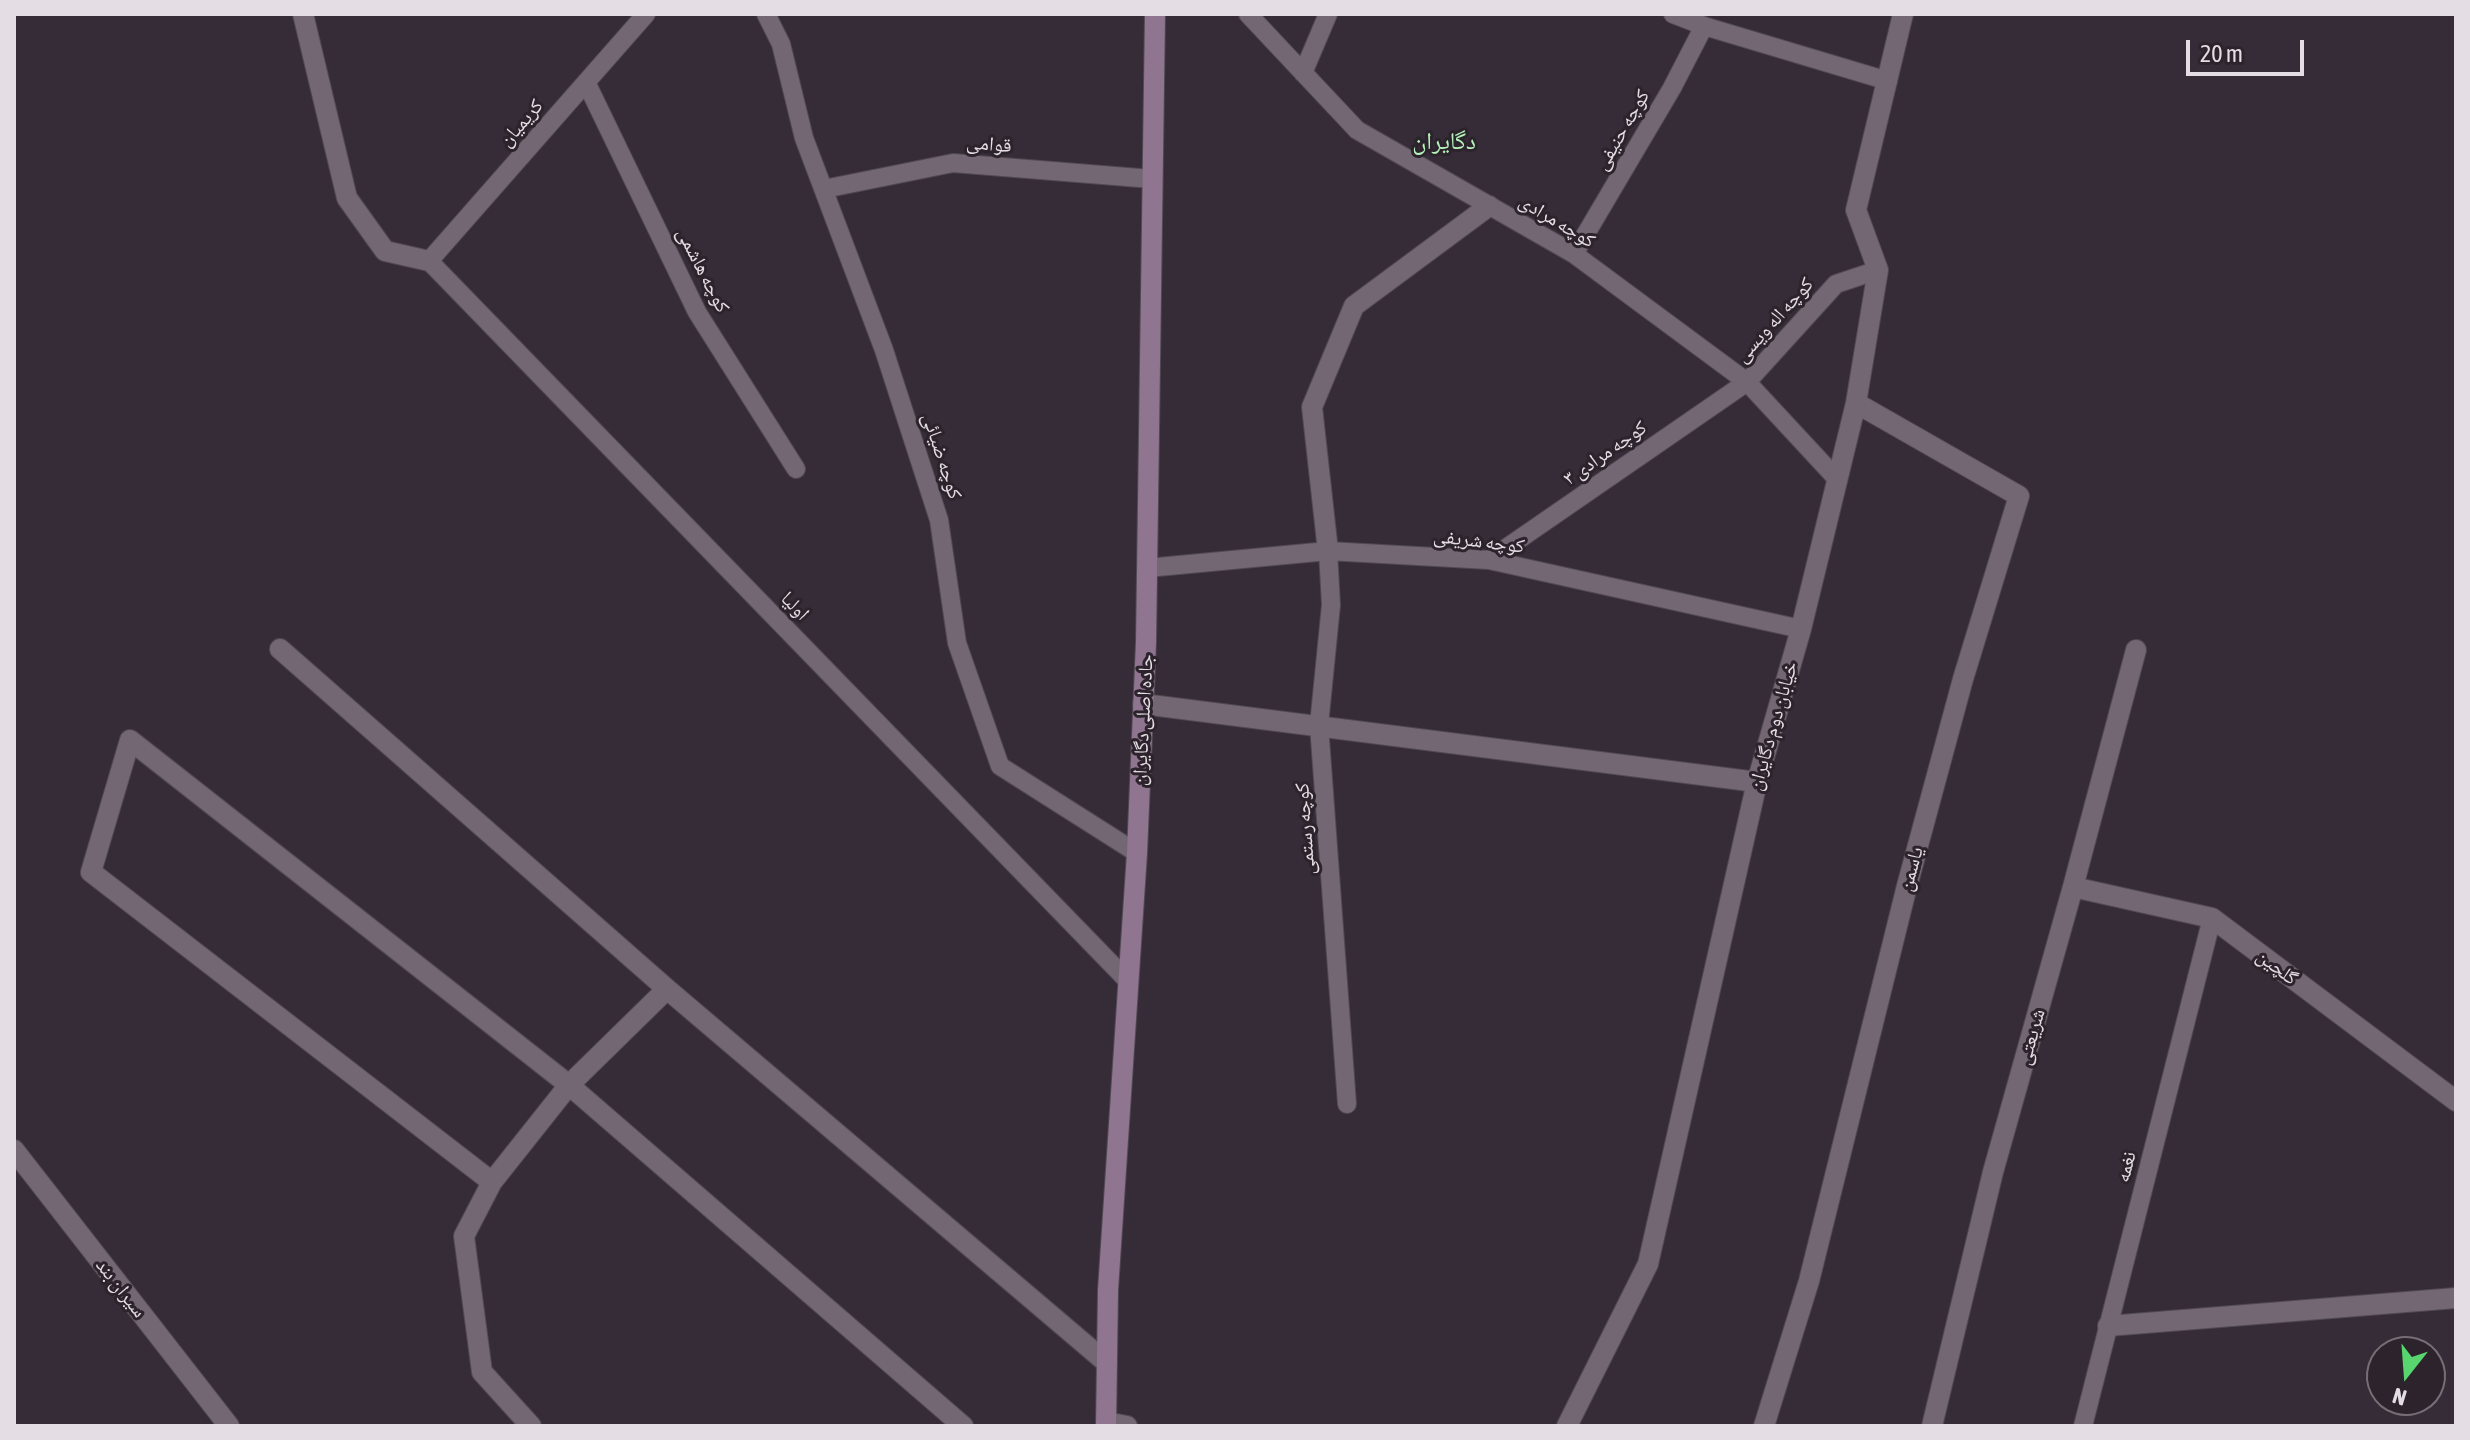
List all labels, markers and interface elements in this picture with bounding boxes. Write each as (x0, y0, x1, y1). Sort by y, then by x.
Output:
scale bar (2190, 24, 2308, 74)
text: 20 m (2200, 40, 2243, 67)
street label: کوچه حنیفی (1589, 85, 1655, 175)
street label: کریمیان (494, 94, 548, 152)
district label: دگایران (1412, 127, 1476, 155)
street label: قوامی (965, 130, 1013, 158)
street label: کوچه مرادی (1514, 189, 1600, 253)
street label: کوچه هاشمی (671, 223, 735, 317)
street label: کوچه اله ویسی (1730, 273, 1818, 367)
street label: کوچه ضیائی (917, 410, 967, 502)
street label: کوچه مرادی ۳ (1559, 416, 1651, 490)
street label: کوچه شریفی (1432, 523, 1526, 559)
street label: اولیا (776, 587, 814, 625)
street label: جاده اصلی دگایران (1128, 654, 1158, 786)
street label: خیابان دوم دگایران (1743, 659, 1803, 793)
street label: کوچه رستمی (1290, 782, 1320, 876)
street label: یاسمن (1894, 844, 1928, 894)
street label: گلچین (2252, 944, 2302, 990)
street label: شریعتی (2012, 1006, 2050, 1068)
street label: نغمه (2111, 1149, 2141, 1185)
street label: سیران بند (90, 1254, 152, 1322)
north arrow (2366, 1336, 2446, 1416)
text: N (2390, 1383, 2410, 1411)

